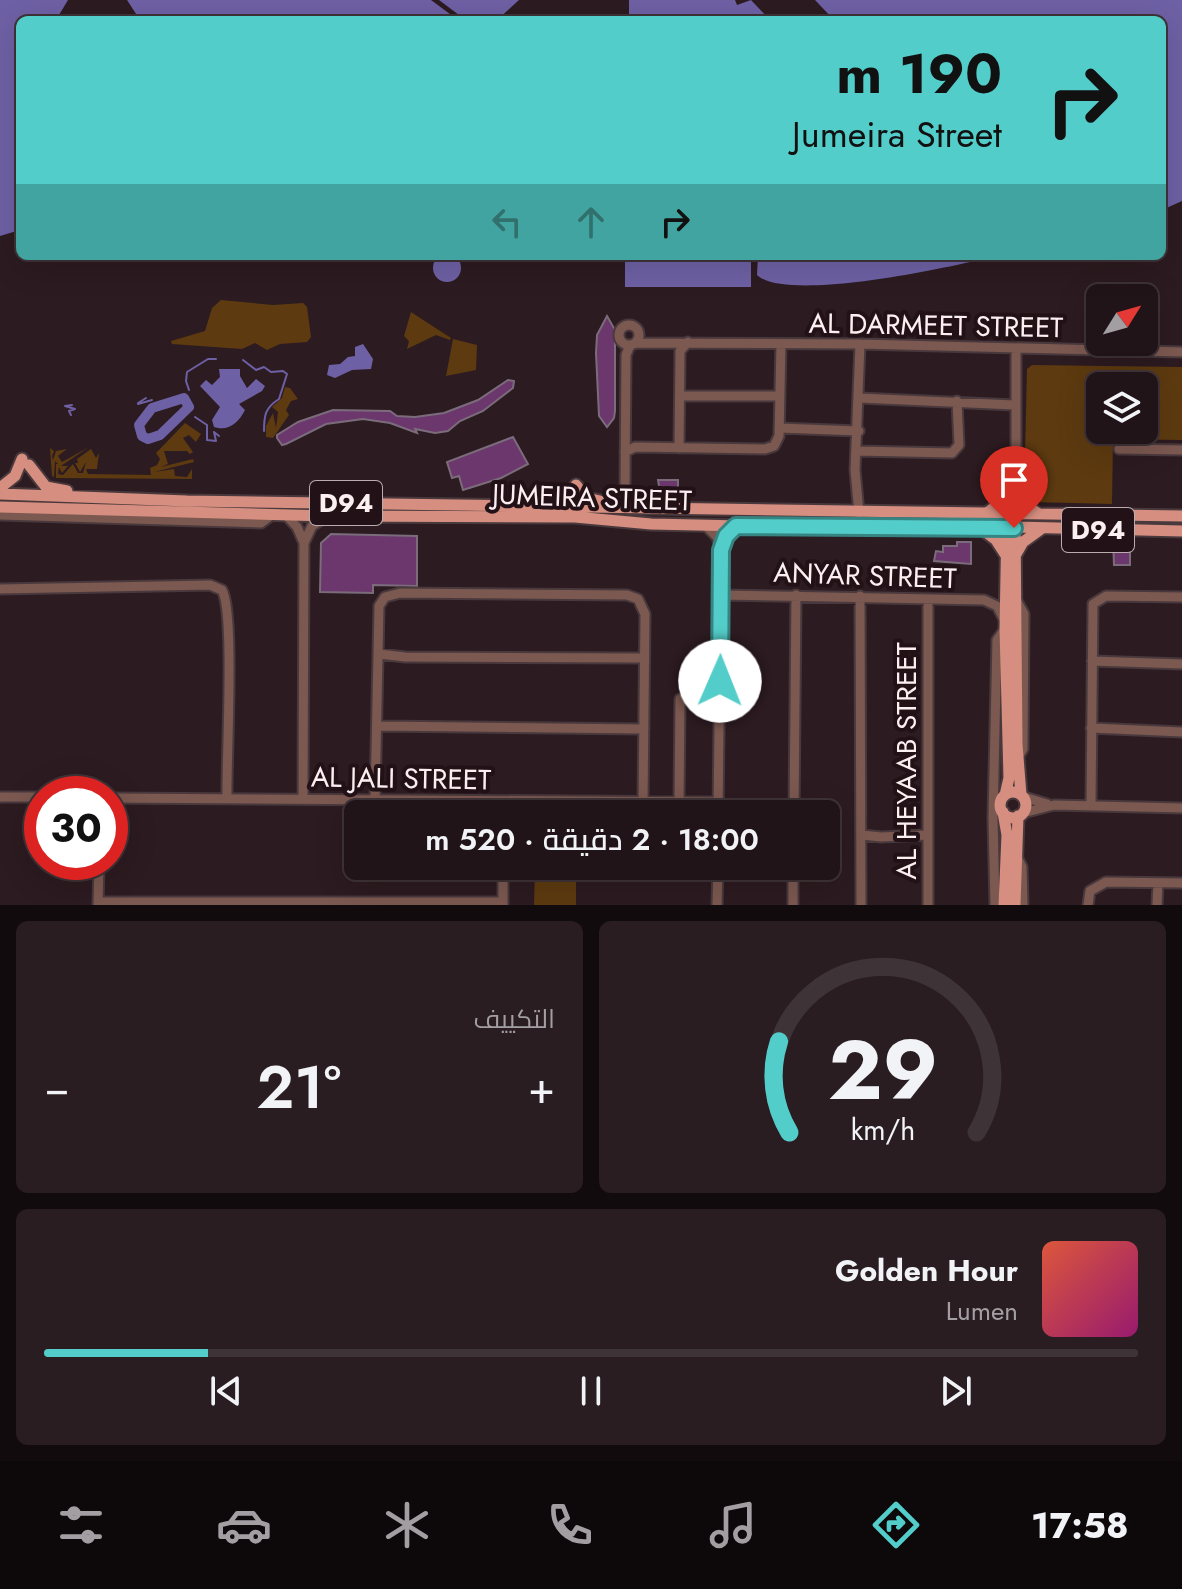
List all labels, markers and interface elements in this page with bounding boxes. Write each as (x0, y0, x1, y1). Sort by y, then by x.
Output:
text: 190 m (836, 33, 1002, 114)
icon: right (1030, 48, 1134, 152)
text: Jumeira Street (792, 108, 1002, 160)
icon: left (485, 200, 529, 244)
icon: ahead (569, 200, 613, 244)
icon: right (653, 200, 697, 244)
north arrow (1086, 284, 1158, 356)
map controls (1086, 284, 1158, 444)
street label: AL DARMEET STREET (808, 303, 1064, 348)
button: layers (1086, 372, 1158, 444)
pin (980, 446, 1048, 528)
icon: arrive (992, 458, 1036, 502)
street label: JUMEIRA STREET (488, 473, 692, 521)
road number: D94 (310, 481, 382, 525)
road number: D94 (1062, 508, 1134, 552)
street label: ANYAR STREET (773, 552, 957, 599)
position arrow (678, 639, 762, 723)
street label: AL HEYAAB STREET (886, 642, 927, 880)
street label: AL JALI STREET (310, 756, 492, 801)
speed limit sign: 30 (24, 776, 128, 880)
text: 18:00 · 2 دقيقة · 520 m (425, 818, 759, 861)
text: التكييف (473, 1000, 555, 1038)
text: 29 (827, 1010, 938, 1130)
text: 21° (257, 1044, 341, 1131)
text: − (44, 1056, 70, 1120)
text: + (528, 1056, 555, 1120)
text: km/h (850, 1109, 915, 1151)
text: Golden Hour (835, 1249, 1018, 1292)
text: Lumen (946, 1292, 1018, 1330)
icon: previous (204, 1369, 248, 1413)
icon: pause (569, 1369, 613, 1413)
icon: next (934, 1369, 978, 1413)
icon: filters (53, 1497, 109, 1553)
icon: car (216, 1497, 272, 1553)
icon: climate (379, 1497, 435, 1553)
icon: phone (542, 1497, 598, 1553)
icon: music (705, 1497, 761, 1553)
icon: directions (868, 1497, 924, 1553)
text: 17:58 (1031, 1499, 1129, 1551)

